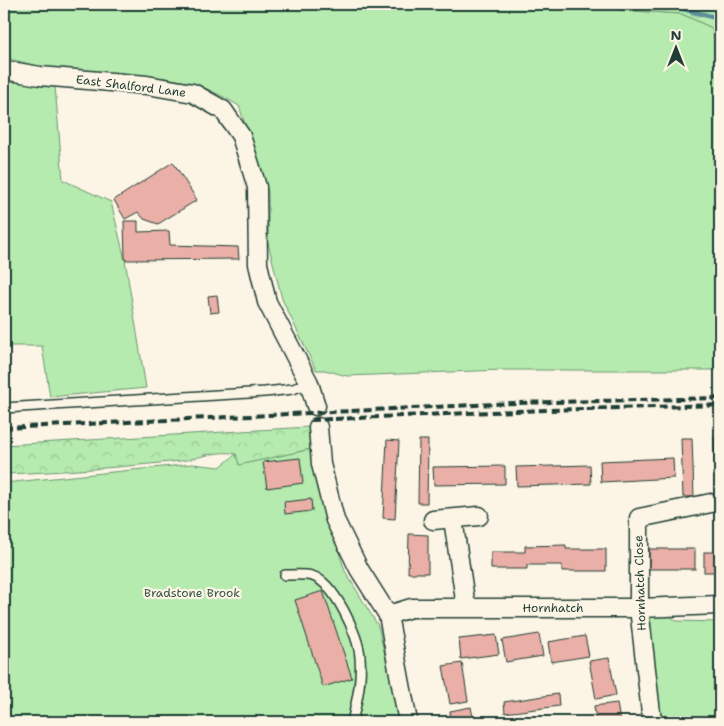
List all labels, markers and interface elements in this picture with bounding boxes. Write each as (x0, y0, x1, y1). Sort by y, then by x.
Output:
north arrow (652, 22, 702, 72)
text: N (670, 26, 682, 44)
street label: East Shalford Lane (75, 71, 187, 101)
street label: Hornhatch Close (630, 535, 650, 631)
park label: Bradstone Brook (144, 585, 240, 601)
street label: Hornhatch (522, 600, 584, 616)

